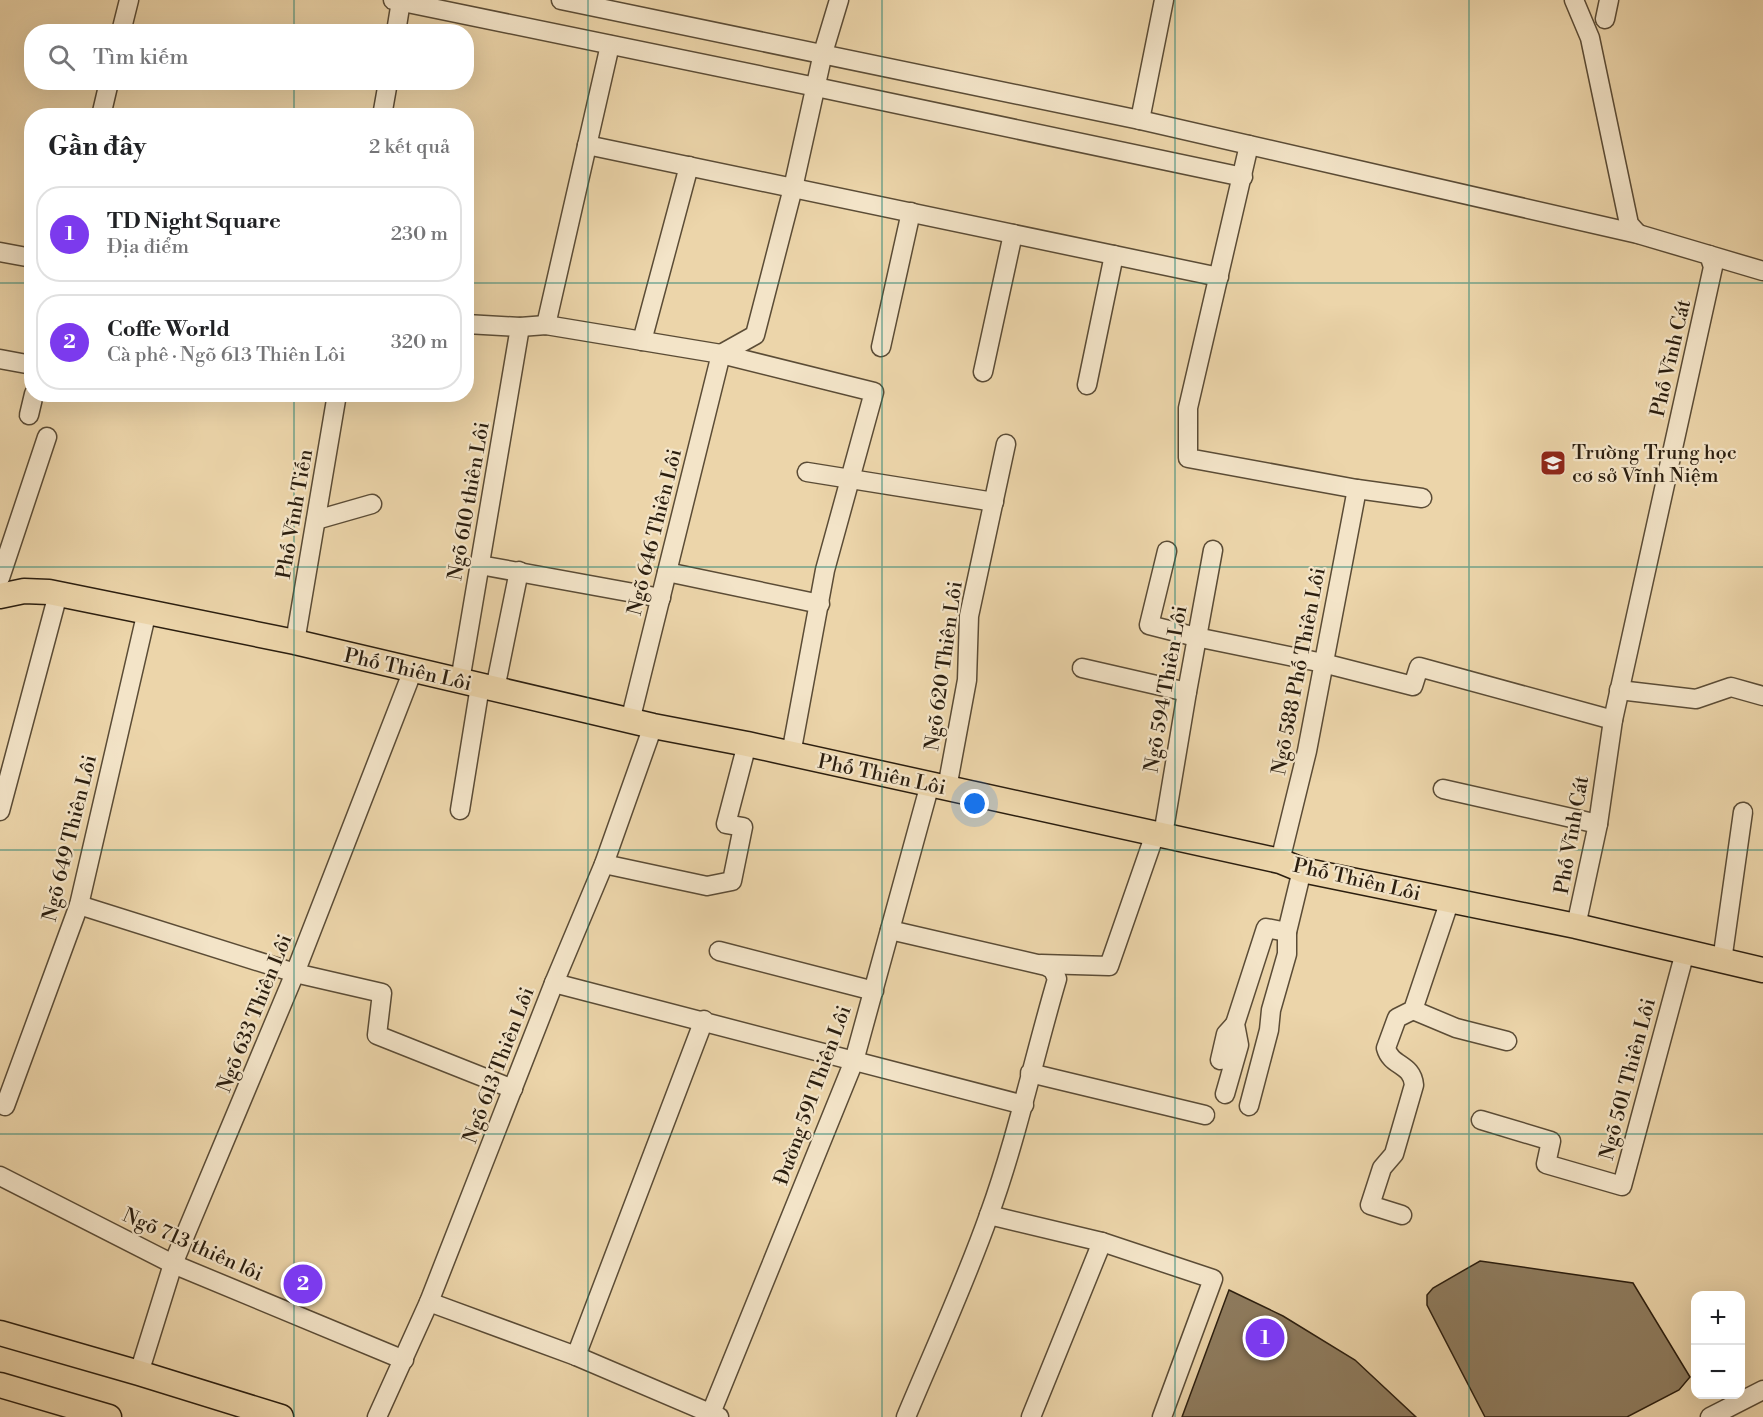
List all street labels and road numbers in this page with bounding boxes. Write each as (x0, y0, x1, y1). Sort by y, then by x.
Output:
street label: Phố Vĩnh Cát (1646, 297, 1697, 419)
street label: Ngõ 610 thiên Lôi (443, 420, 496, 583)
street label: Ngõ 646 Thiên Lôi (623, 446, 688, 618)
street label: Phố Vĩnh Tiến (272, 447, 319, 581)
street label: Ngõ 588 Phố Thiên Lôi (1267, 565, 1332, 777)
street label: Ngõ 620 Thiên Lôi (920, 579, 969, 753)
street label: Ngõ 594 Thiên Lôi (1139, 603, 1194, 775)
street label: Phố Thiên Lôi (341, 644, 474, 697)
street label: Phố Thiên Lôi (815, 750, 948, 801)
street label: Ngõ 649 Thiên Lôi (38, 752, 103, 924)
street label: Phố Vĩnh Cát (1550, 774, 1595, 896)
street label: Phố Thiên Lôi (1290, 854, 1423, 907)
street label: Ngõ 633 Thiên Lôi (212, 930, 299, 1096)
street label: Ngõ 613 Thiên Lôi (458, 983, 541, 1147)
street label: Ngõ 501 Thiên Lôi (1595, 995, 1662, 1163)
street label: Đường 591 Thiên Lôi (769, 1002, 858, 1189)
street label: Ngõ 713 thiên lôi (118, 1203, 267, 1288)

